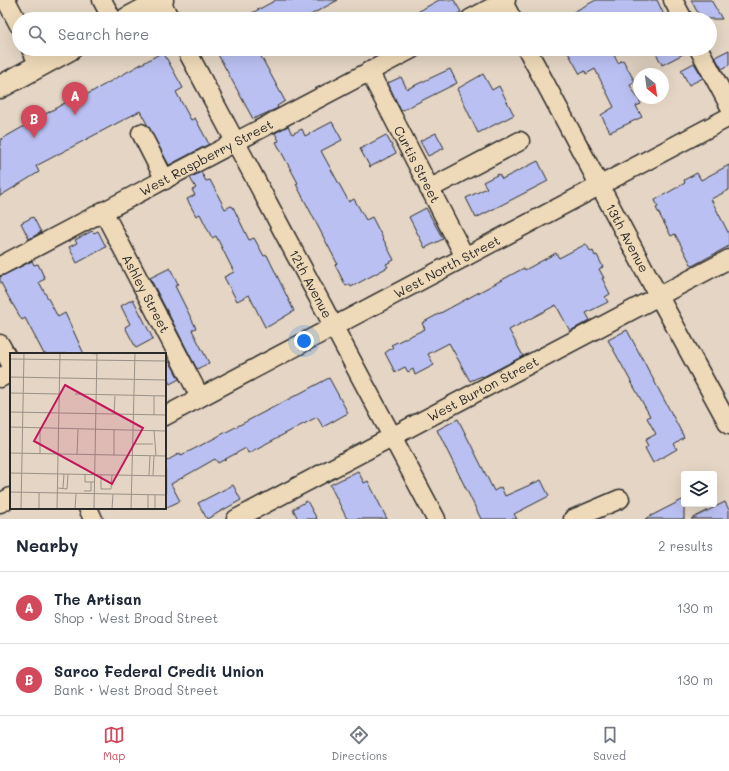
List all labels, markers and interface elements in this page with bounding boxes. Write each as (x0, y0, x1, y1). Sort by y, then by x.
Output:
search box (12, 12, 717, 56)
icon: search (26, 23, 48, 45)
text: Search here (58, 24, 149, 44)
north arrow (633, 68, 669, 104)
pin: A (62, 82, 88, 115)
pin: B (21, 105, 47, 138)
street label: West Raspberry Street (136, 115, 276, 199)
street label: Curtis Street (391, 123, 445, 206)
street label: 13th Avenue (603, 200, 653, 275)
street label: West North Street (390, 231, 503, 301)
street label: 12th Avenue (286, 246, 337, 321)
street label: Ashley Street (119, 251, 174, 336)
your location (294, 331, 314, 351)
street label: West Burton Street (424, 352, 541, 425)
inset map (10, 353, 166, 509)
map controls (681, 471, 717, 507)
button: layers (681, 471, 717, 507)
text: Nearby (16, 534, 78, 556)
text: 2 results (658, 537, 713, 554)
text: The Artisan (54, 589, 141, 609)
text: A (24, 599, 34, 616)
text: 130 m (677, 599, 713, 616)
text: Shop · West Broad Street (54, 609, 218, 626)
text: Sarco Federal Credit Union (54, 661, 264, 681)
text: B (25, 671, 33, 688)
text: 130 m (677, 671, 713, 688)
text: Bank · West Broad Street (54, 681, 218, 698)
tab: Map (103, 724, 125, 763)
tab: Directions (331, 724, 387, 763)
tab: Saved (593, 724, 626, 763)

